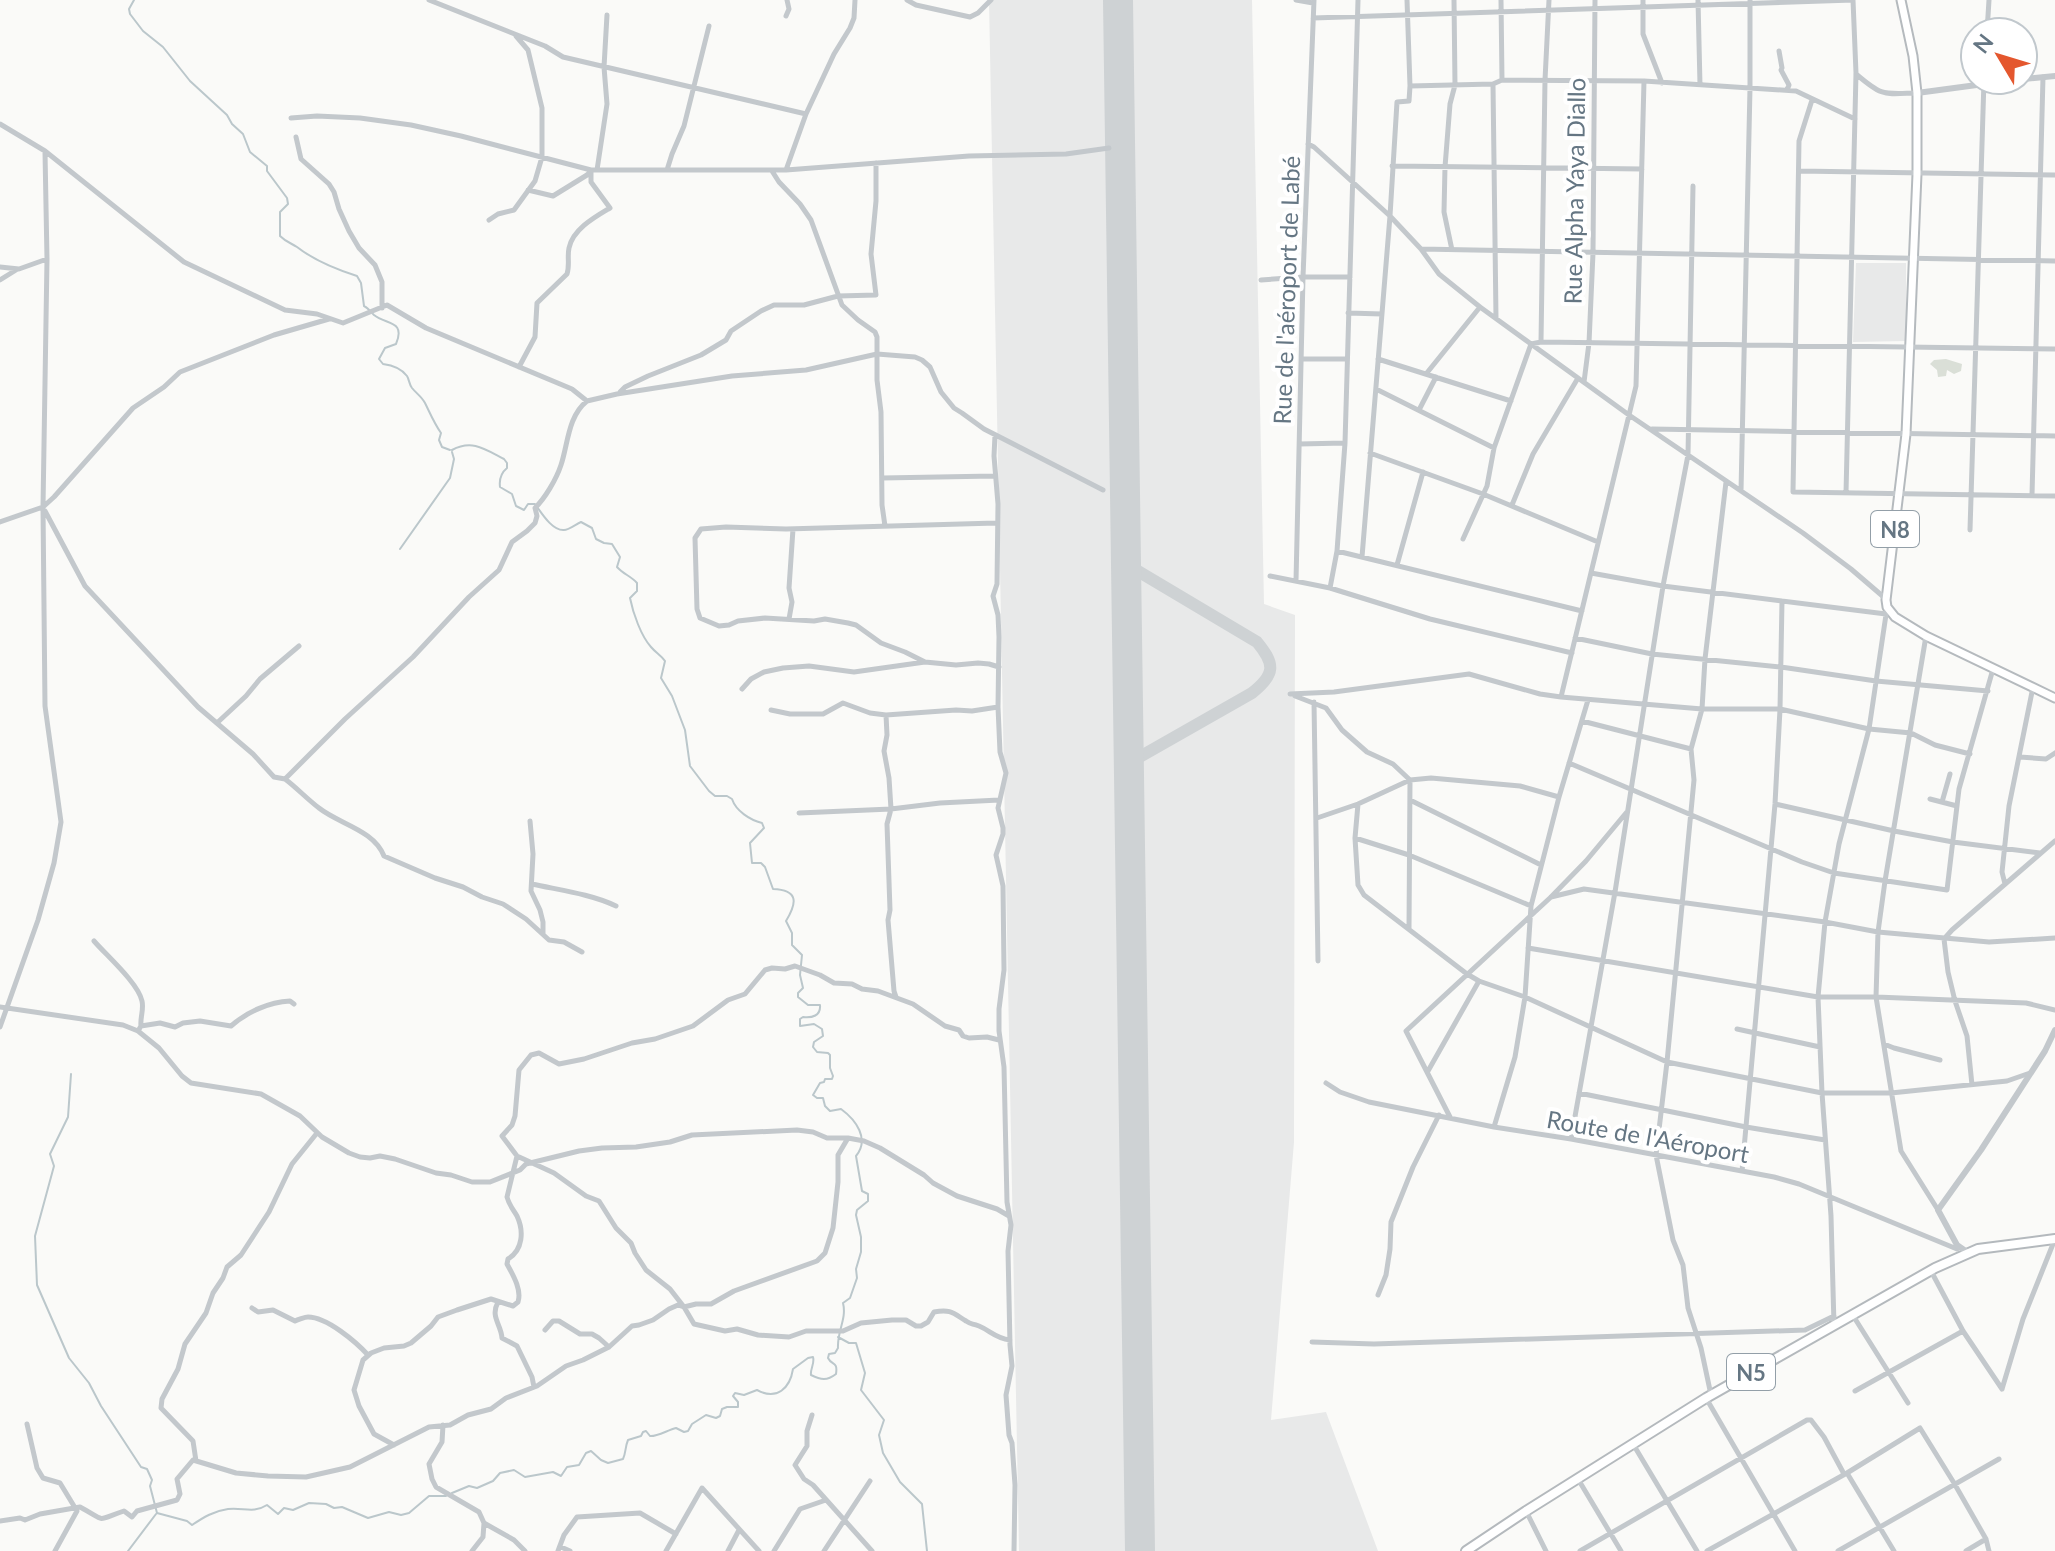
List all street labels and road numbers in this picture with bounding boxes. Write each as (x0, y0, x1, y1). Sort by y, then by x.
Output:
street label: Rue Alpha Yaya Diallo (1558, 77, 1590, 305)
street label: Rue de l'aéroport de Labé (1267, 155, 1305, 425)
road number: N8 (1871, 511, 1919, 547)
street label: Route de l'Aéroport (1545, 1104, 1752, 1168)
road number: N5 (1727, 1354, 1775, 1390)

